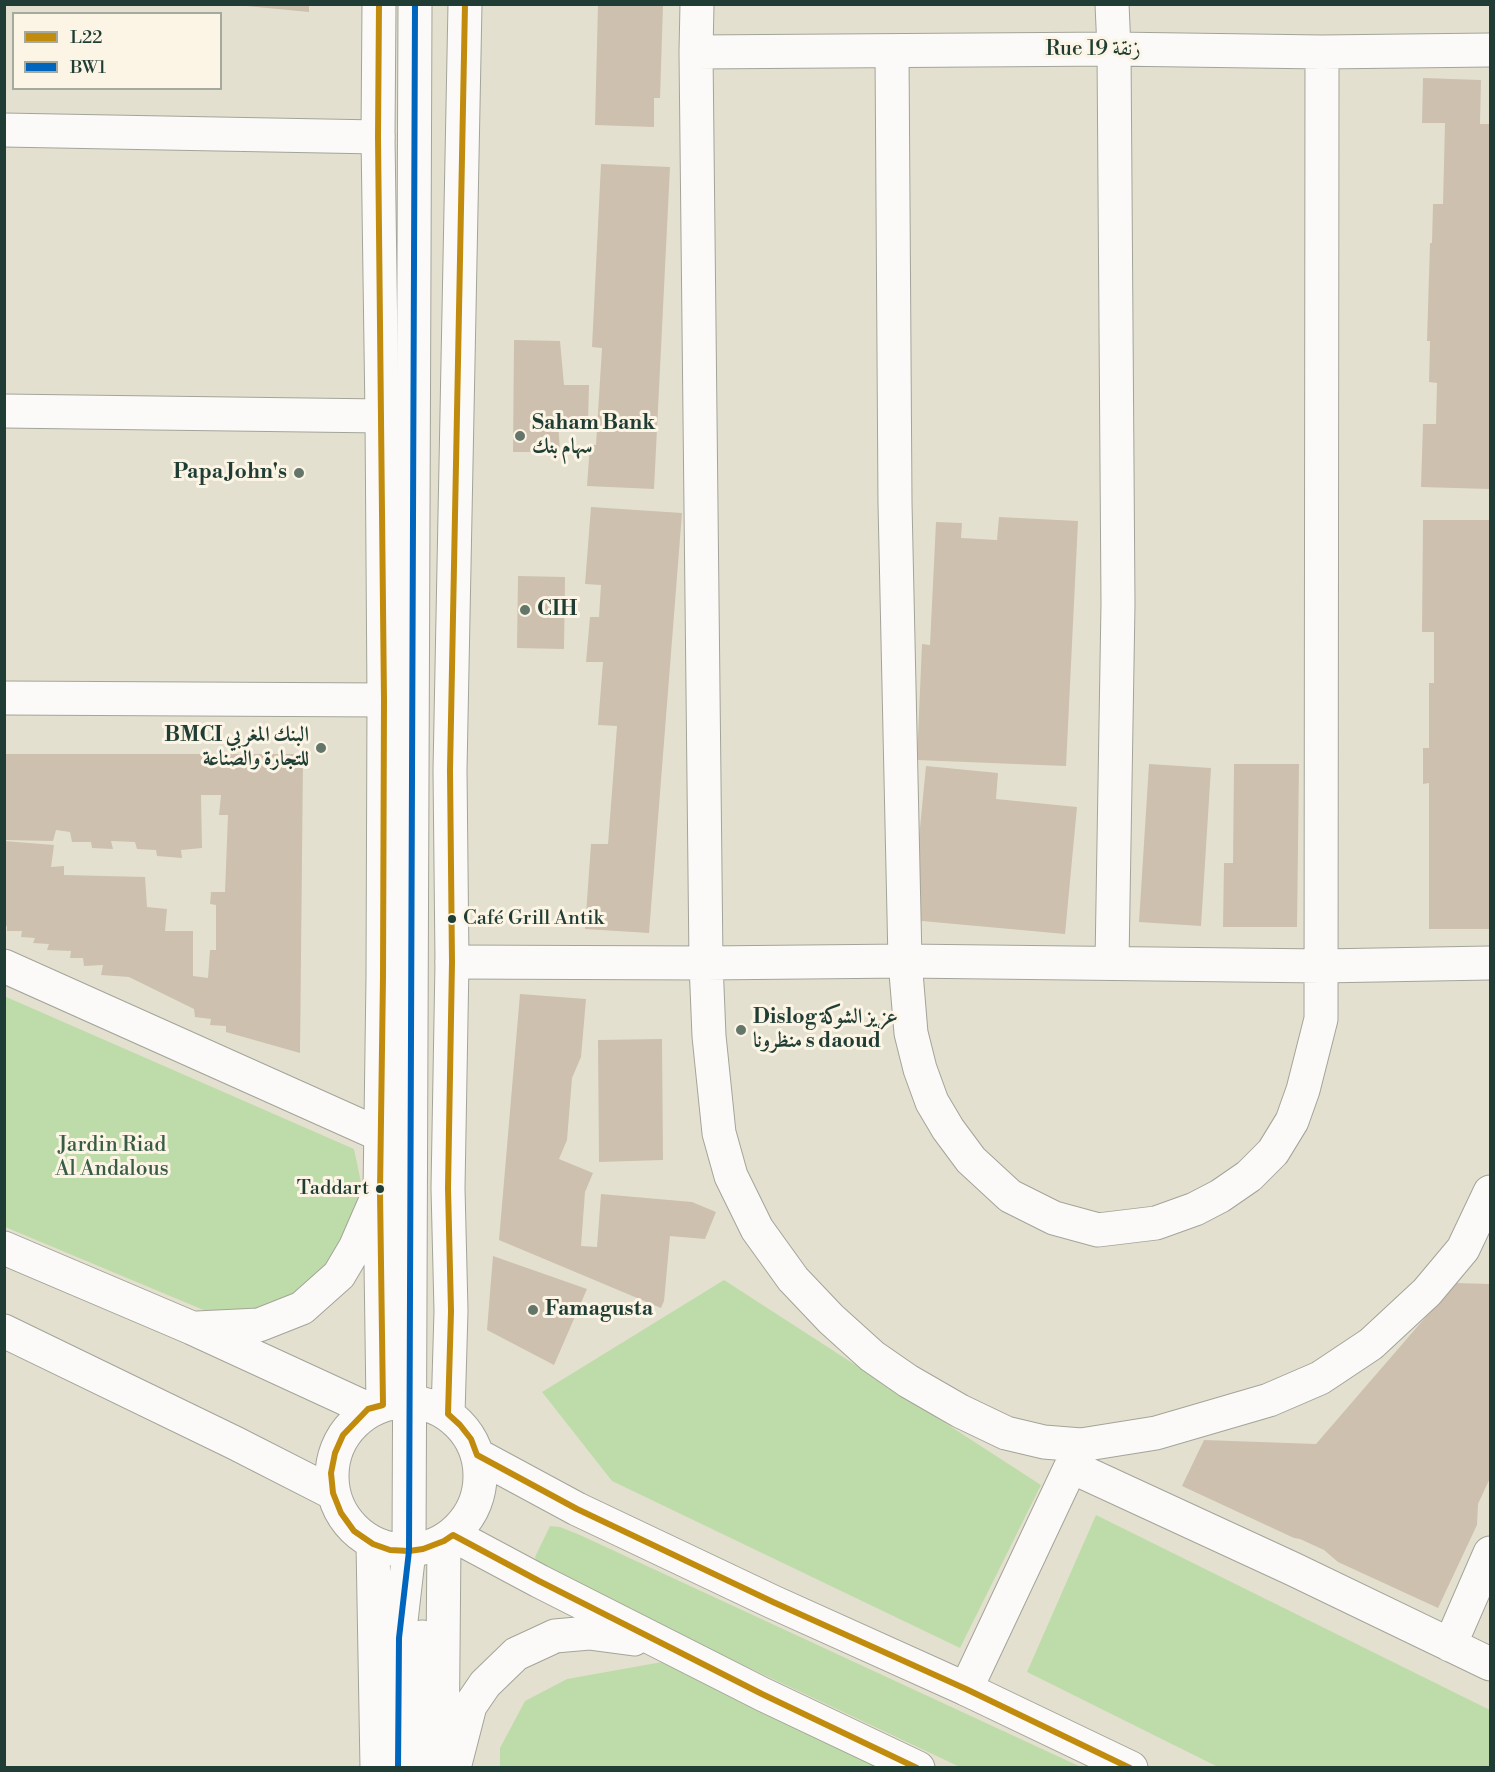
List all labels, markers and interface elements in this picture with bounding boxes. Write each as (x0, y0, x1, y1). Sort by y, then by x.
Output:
legend (12, 12, 222, 90)
text: L22 (70, 26, 102, 49)
street label: Rue 19 زنقة (1045, 37, 1141, 63)
text: BW1 (70, 56, 106, 79)
place label: Saham Bank سهام بنك (532, 411, 655, 461)
marker: Saham Bank سهام بنك (513, 429, 527, 443)
place label: Papa John's (173, 460, 287, 486)
marker: Papa John's (292, 466, 306, 480)
place label: CIH (537, 597, 577, 623)
marker: CIH (518, 603, 532, 617)
place label: BMCI البنك المغربي للتجارة والصناعة (164, 723, 309, 773)
marker: BMCI البنك المغربي للتجارة والصناعة (314, 741, 328, 755)
place label: Café Grill Antik (463, 907, 604, 931)
marker: Café Grill Antik (446, 913, 458, 925)
place label: Dislog عزيز الشوكة منظرونا s daoud (753, 1005, 898, 1055)
marker: Dislog عزيز الشوكة منظرونا s daoud (734, 1023, 748, 1037)
park label: Jardin Riad Al Andalous (55, 1133, 169, 1183)
place label: Taddart (297, 1177, 369, 1201)
marker: Taddart (374, 1183, 386, 1195)
place label: Famagusta (545, 1297, 653, 1323)
marker: Famagusta (526, 1303, 540, 1317)

